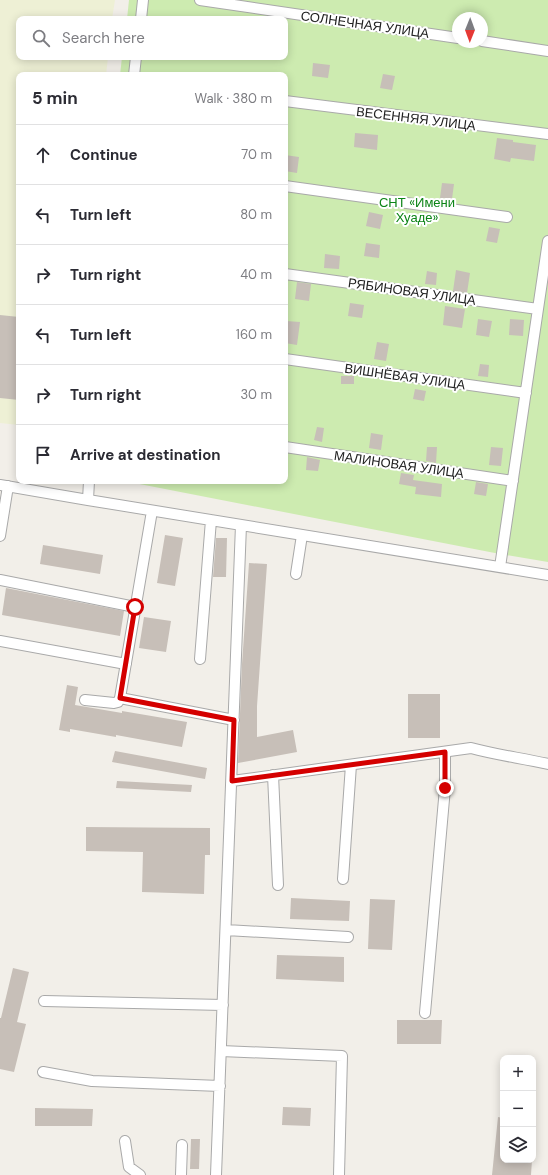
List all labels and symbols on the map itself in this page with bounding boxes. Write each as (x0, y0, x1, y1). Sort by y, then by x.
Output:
street label: СОЛНЕЧНАЯ УЛИЦА (300, 7, 430, 42)
north arrow (452, 12, 488, 48)
street label: ВЕСЕННЯЯ УЛИЦА (355, 103, 477, 134)
park label: СНТ «Имени Хуаде» (379, 194, 455, 226)
street label: РЯБИНОВАЯ УЛИЦА (347, 274, 477, 309)
street label: ВИШНЁВАЯ УЛИЦА (343, 360, 467, 393)
street label: МАЛИНОВАЯ УЛИЦА (333, 447, 465, 482)
route start (126, 598, 144, 616)
route end (436, 779, 454, 797)

